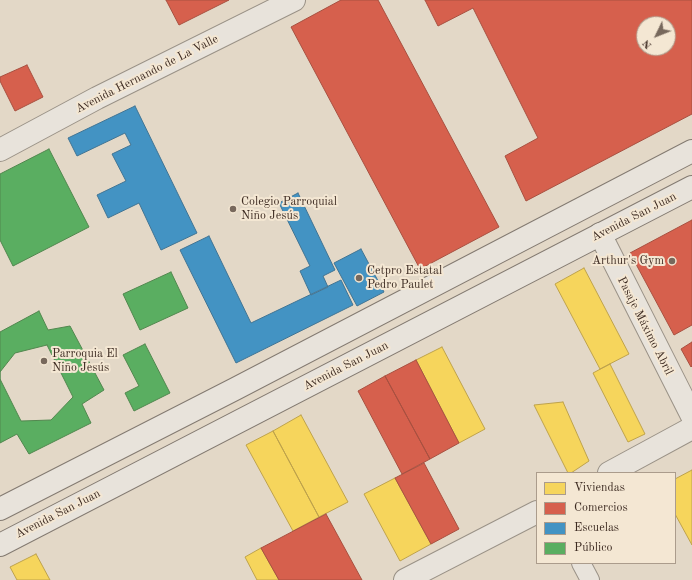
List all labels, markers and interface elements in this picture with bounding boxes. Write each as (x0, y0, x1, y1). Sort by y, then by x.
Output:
north arrow (636, 16, 676, 56)
street label: Avenida Hernando de La Valle (73, 32, 221, 116)
text: N (641, 37, 654, 51)
street label: Avenida San Juan (589, 189, 679, 245)
place label: Colegio Parroquial Niño Jesús (241, 195, 337, 223)
marker: Colegio Parroquial Niño Jesús (228, 204, 238, 214)
place label: Arthur's Gym (592, 254, 664, 268)
marker: Arthur's Gym (667, 256, 677, 266)
place label: Cetpro Estatal Pedro Paulet (367, 264, 442, 292)
marker: Cetpro Estatal Pedro Paulet (354, 273, 364, 283)
street label: Pasaje Máximo Abril (614, 274, 676, 378)
street label: Avenida San Juan (301, 338, 391, 394)
place label: Parroquia El Niño Jesús (52, 347, 118, 375)
marker: Parroquia El Niño Jesús (39, 356, 49, 366)
legend (536, 472, 676, 564)
text: Viviendas (574, 482, 625, 494)
street label: Avenida San Juan (13, 486, 103, 542)
text: Comercios (574, 502, 628, 514)
text: Escuelas (574, 522, 619, 534)
text: Público (574, 542, 612, 554)

